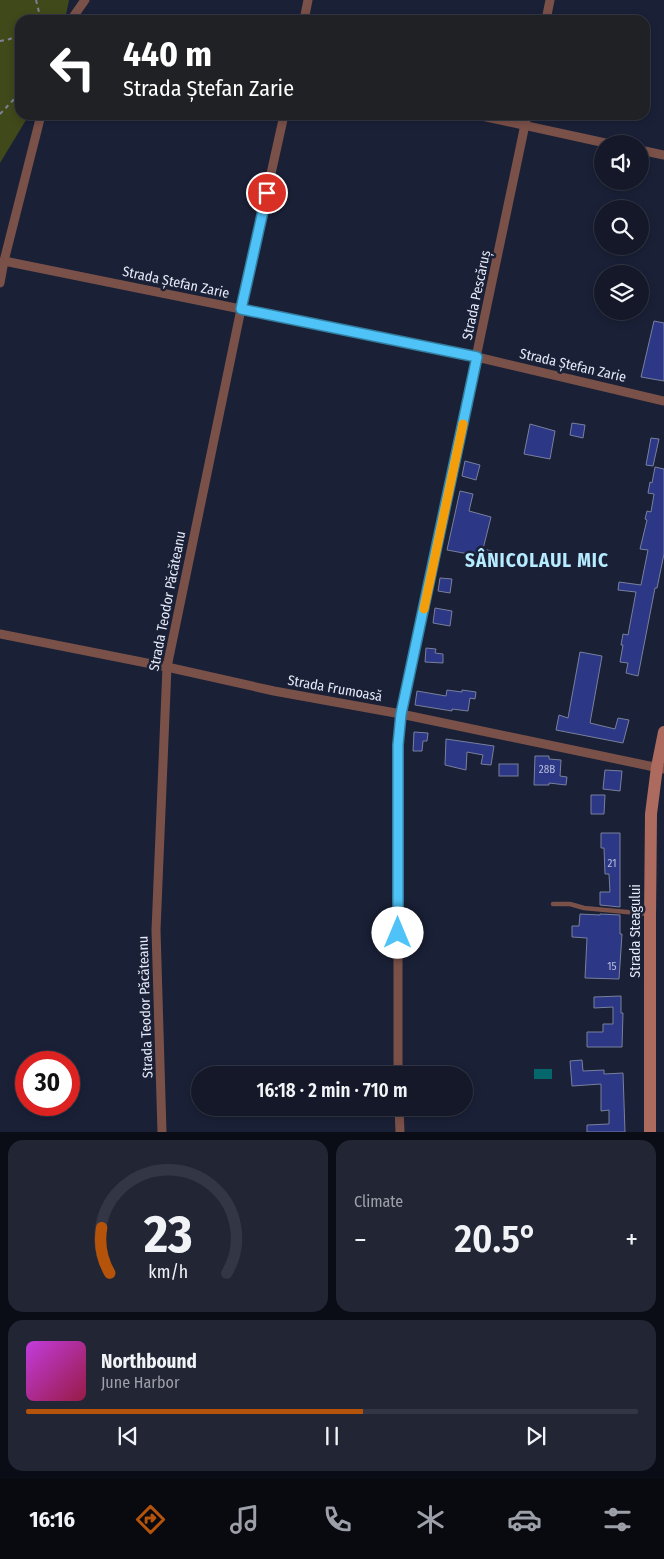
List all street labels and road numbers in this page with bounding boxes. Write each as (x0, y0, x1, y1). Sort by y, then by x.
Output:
street label: Strada Pescăruș (459, 249, 495, 342)
street label: Strada Ștefan Zarie (121, 263, 231, 303)
street label: Strada Ștefan Zarie (518, 345, 628, 387)
street label: Strada Teodor Păcăteanu (146, 530, 189, 673)
street label: Strada Frumoasă (286, 672, 384, 705)
street label: Strada Steagului (627, 884, 644, 978)
street label: Strada Teodor Păcăteanu (135, 936, 156, 1078)

